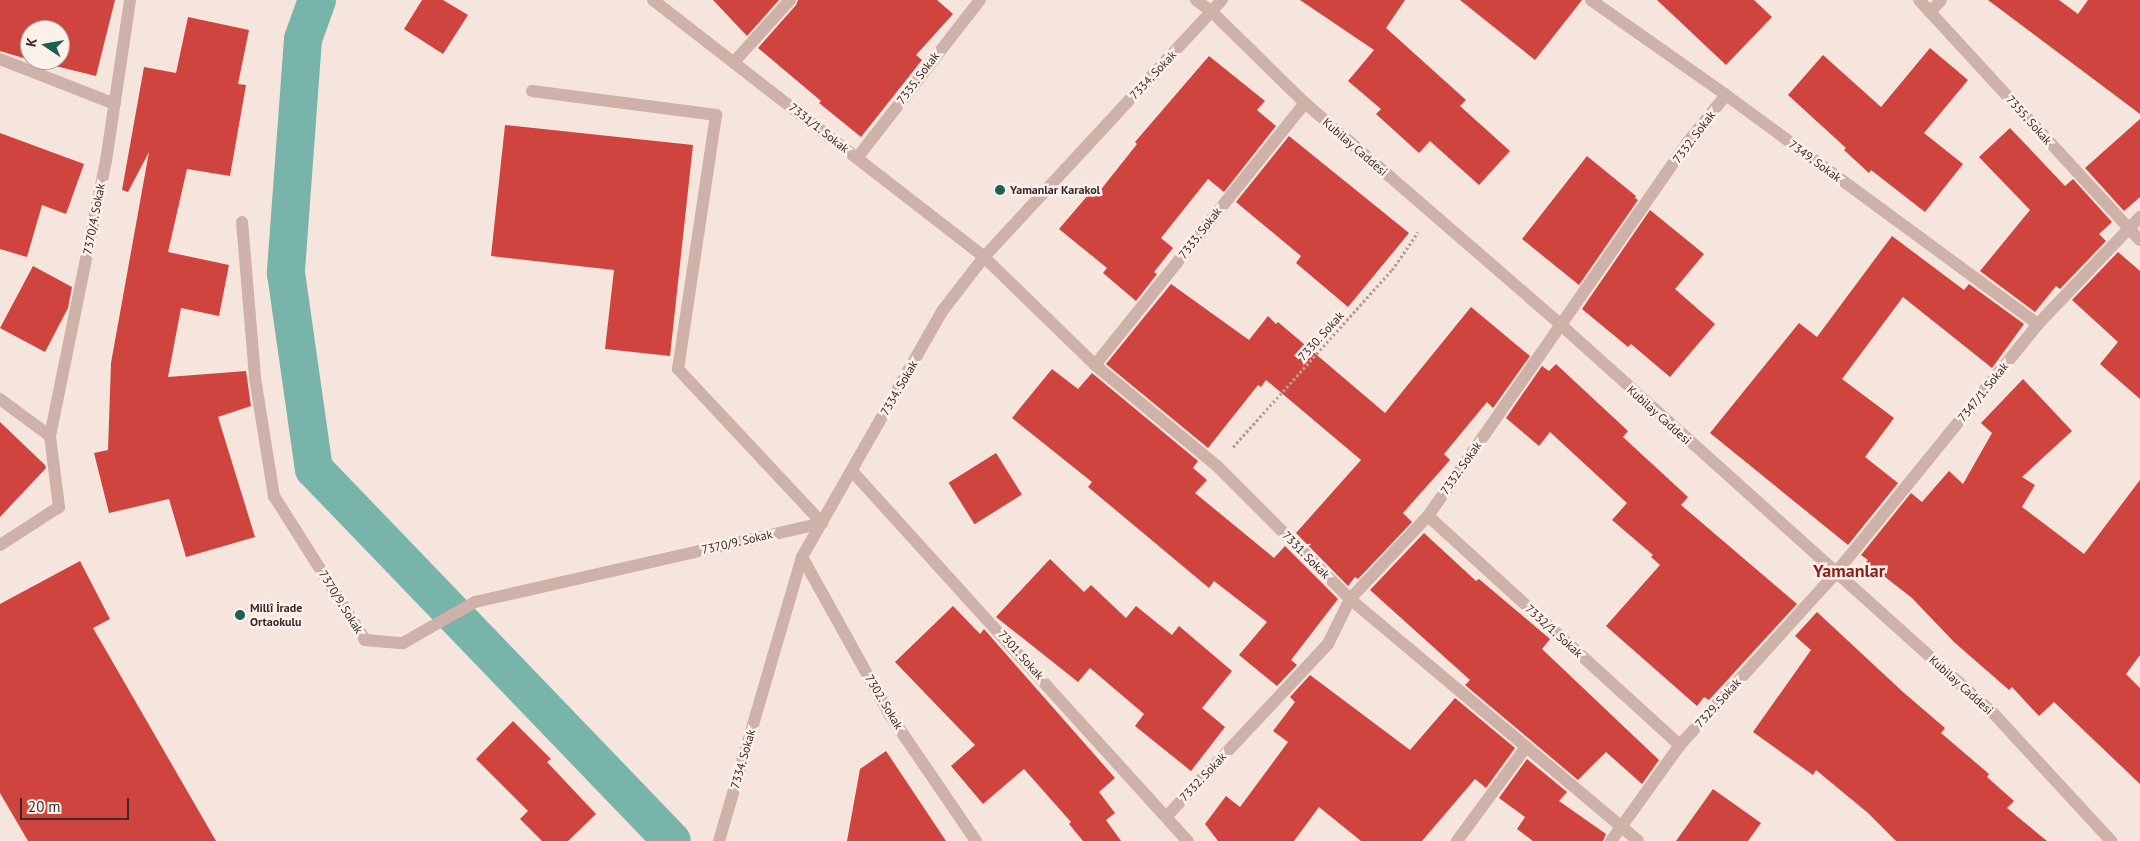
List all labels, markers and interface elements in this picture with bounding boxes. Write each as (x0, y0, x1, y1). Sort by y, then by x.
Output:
north arrow (20, 20, 70, 70)
text: K (22, 36, 41, 48)
street label: 7334. Sokak (1127, 47, 1179, 103)
street label: 7335. Sokak (894, 49, 942, 107)
street label: 7355. Sokak (2003, 92, 2055, 148)
street label: 7331/1. Sokak (786, 100, 852, 156)
street label: 7332. Sokak (1670, 108, 1718, 166)
street label: Kubilay Caddesi (1320, 115, 1390, 179)
street label: 7349. Sokak (1786, 137, 1844, 185)
street label: 7370/4. Sokak (80, 182, 108, 256)
place label: Yamanlar Karakol (1010, 183, 1100, 197)
marker: Yamanlar Karakol (994, 184, 1006, 196)
street label: 7333. Sokak (1175, 204, 1225, 262)
street label: 7330. Sokak (1295, 308, 1347, 364)
street label: 7334. Sokak (877, 357, 921, 419)
street label: 7347/1. Sokak (1954, 359, 2012, 425)
street label: Kubilay Caddesi (1624, 382, 1694, 448)
street label: 7332. Sokak (1437, 438, 1485, 498)
street label: 7370/9. Sokak (700, 527, 774, 557)
street label: 7331. Sokak (1279, 528, 1333, 582)
district label: Yamanlar (1813, 560, 1885, 582)
street label: 7370/9. Sokak (316, 567, 366, 637)
place label: Millî İrade Ortaokulu (250, 601, 302, 629)
street label: 7332/1. Sokak (1522, 601, 1586, 661)
marker: Millî İrade Ortaokulu (234, 609, 246, 621)
street label: 7301. Sokak (995, 627, 1047, 683)
street label: Kubilay Caddesi (1926, 652, 1996, 718)
street label: 7302. Sokak (862, 672, 906, 732)
street label: 7329. Sokak (1692, 675, 1744, 731)
street label: 7334. Sokak (728, 727, 758, 791)
street label: 7332. Sokak (1177, 749, 1229, 805)
scale bar (22, 788, 131, 820)
text: 20 m (28, 797, 61, 816)

